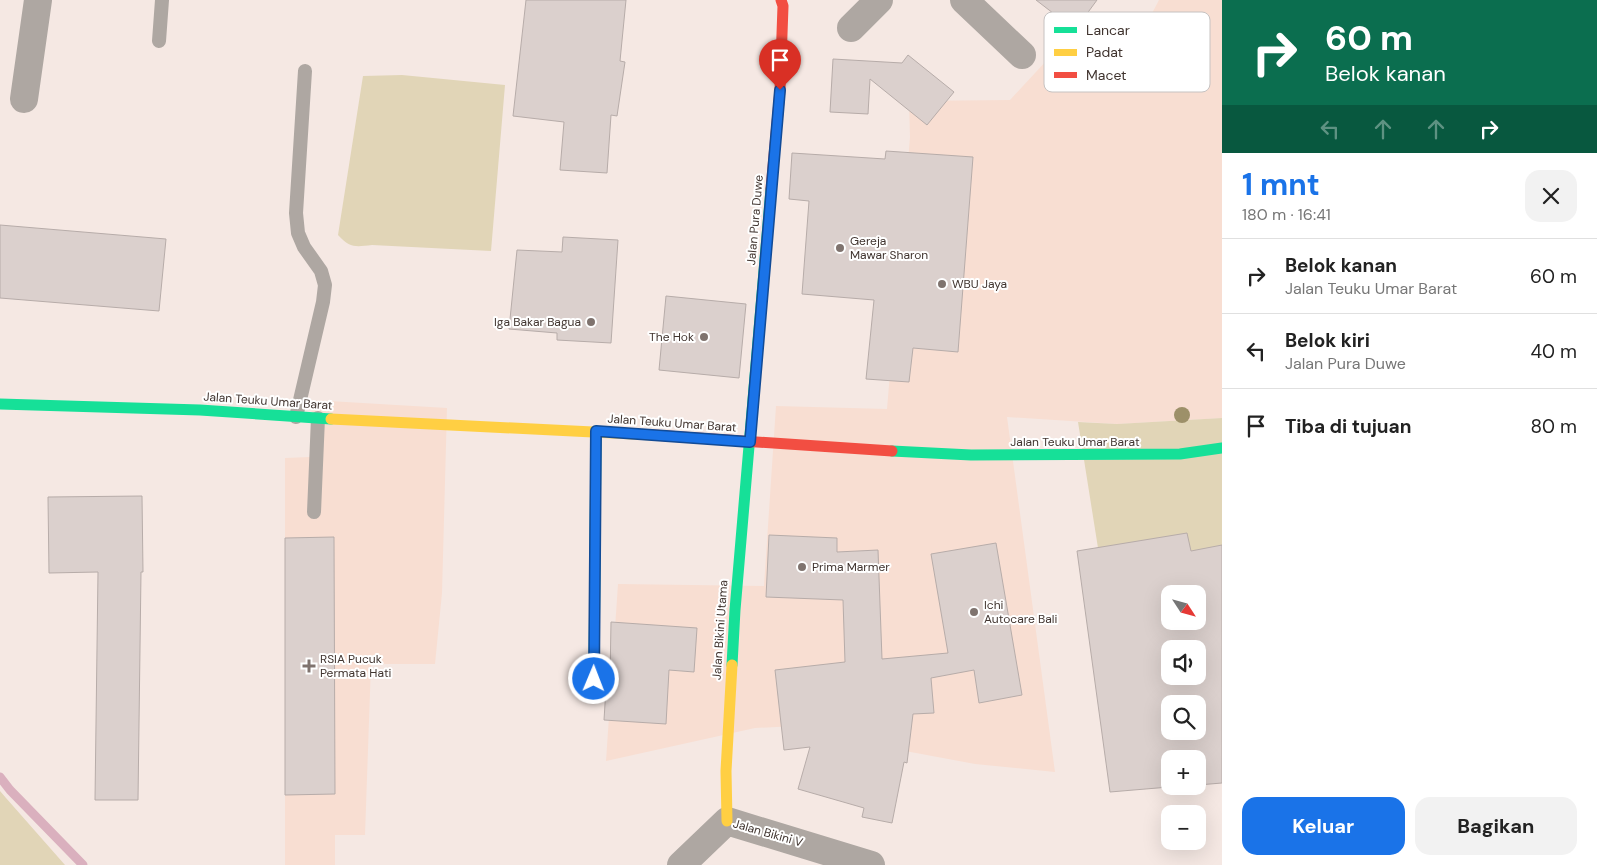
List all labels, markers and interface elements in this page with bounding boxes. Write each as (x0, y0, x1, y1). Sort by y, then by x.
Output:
legend (1044, 12, 1210, 92)
text: 60 m (1325, 15, 1413, 61)
icon: right (1242, 20, 1307, 85)
text: Lancar (1086, 21, 1130, 39)
pin (759, 39, 801, 90)
text: Padat (1086, 43, 1123, 61)
icon: arrive (766, 46, 794, 74)
text: Belok kanan (1325, 59, 1446, 88)
text: Macet (1086, 66, 1127, 84)
icon: left (1316, 115, 1344, 143)
icon: ahead (1369, 115, 1397, 143)
icon: ahead (1422, 115, 1450, 143)
icon: right (1475, 115, 1503, 143)
text: 1 mnt (1242, 165, 1320, 204)
button: close (1525, 170, 1577, 222)
street label: Jalan Pura Duwe (743, 174, 767, 266)
text: 180 m · 16:41 (1242, 204, 1331, 225)
place label: Gereja Mawar Sharon (850, 233, 928, 263)
marker: Gereja Mawar Sharon (834, 242, 846, 254)
text: Belok kanan (1285, 253, 1397, 278)
icon: right (1242, 262, 1270, 290)
text: 60 m (1530, 264, 1577, 289)
place label: WBU Jaya (952, 276, 1007, 292)
marker: WBU Jaya (936, 278, 948, 290)
text: Jalan Teuku Umar Barat (1285, 278, 1457, 299)
place label: Iga Bakar Bagua (494, 314, 581, 330)
marker: Iga Bakar Bagua (585, 316, 597, 328)
text: Belok kiri (1285, 328, 1370, 353)
place label: The Hok (649, 329, 694, 345)
marker: The Hok (698, 331, 710, 343)
icon: left (1242, 337, 1270, 365)
text: 40 m (1530, 339, 1577, 364)
text: Jalan Pura Duwe (1285, 353, 1406, 374)
street label: Jalan Teuku Umar Barat (203, 389, 333, 414)
street label: Jalan Teuku Umar Barat (607, 411, 737, 436)
icon: arrive (1242, 412, 1270, 440)
text: Tiba di tujuan (1285, 414, 1411, 439)
text: 80 m (1530, 414, 1577, 439)
street label: Jalan Teuku Umar Barat (1010, 434, 1140, 450)
place label: Prima Marmer (812, 559, 890, 575)
marker: Prima Marmer (796, 561, 808, 573)
street label: Jalan Bikini Utama (709, 579, 731, 681)
north arrow (1161, 585, 1206, 630)
map controls (1161, 585, 1206, 850)
place label: Ichi Autocare Bali (984, 597, 1057, 627)
marker: Ichi Autocare Bali (968, 606, 980, 618)
button: sound (1161, 640, 1206, 685)
place label: RSIA Pucuk Permata Hati (320, 651, 392, 681)
position arrow (567, 652, 619, 704)
marker: RSIA Pucuk Permata Hati (302, 659, 316, 673)
button: search (1161, 695, 1206, 740)
button: + (1161, 750, 1206, 795)
button: Keluar (1242, 797, 1405, 855)
button: Bagikan (1415, 797, 1577, 855)
button: − (1161, 805, 1206, 850)
street label: Jalan Bikini V (731, 815, 805, 851)

